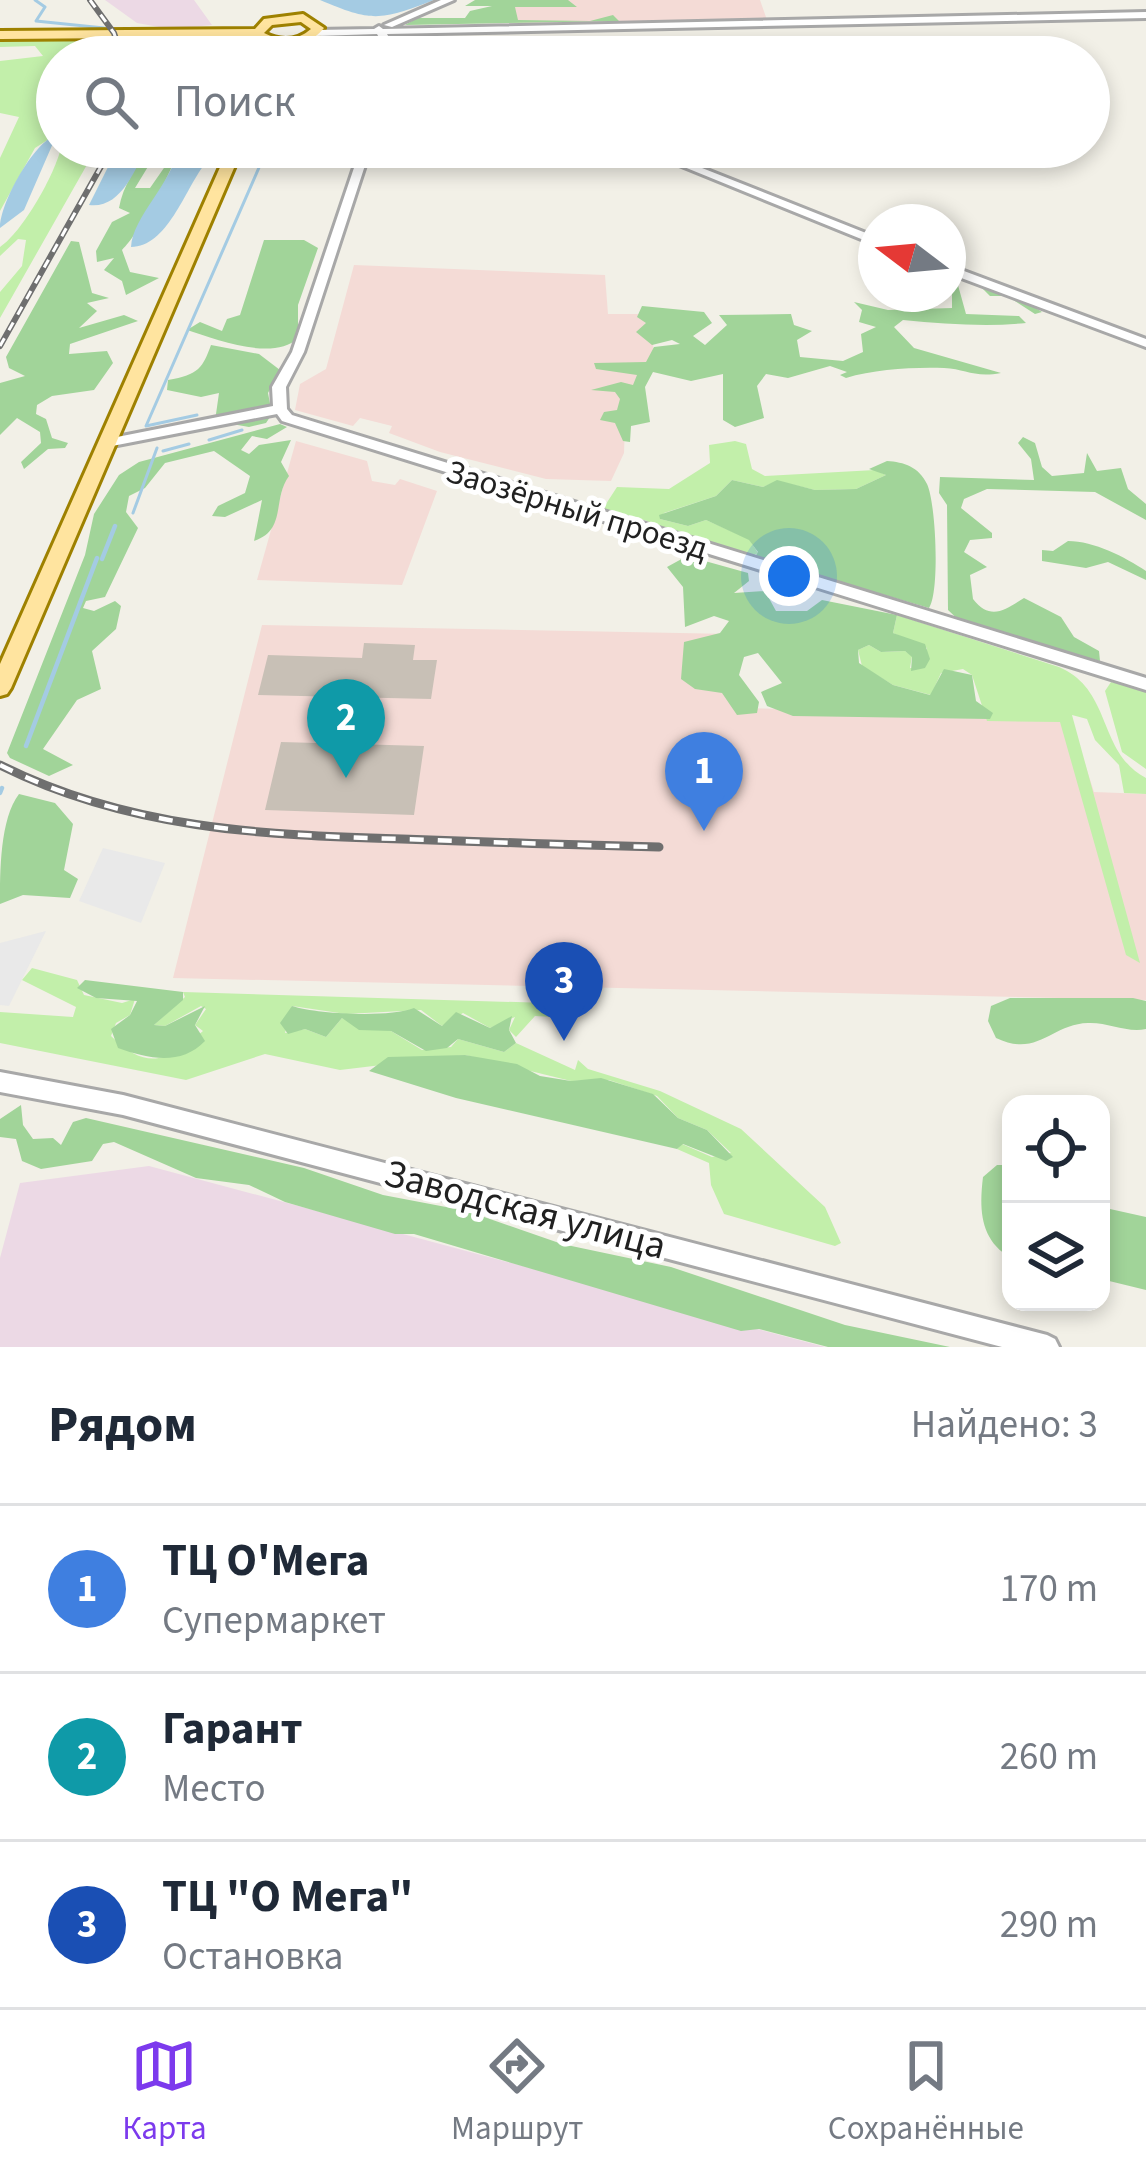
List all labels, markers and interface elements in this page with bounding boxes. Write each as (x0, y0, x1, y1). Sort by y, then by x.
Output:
search box (36, 36, 1110, 168)
icon: search (78, 69, 144, 135)
text: Поиск (174, 70, 296, 134)
north arrow (858, 204, 966, 312)
street label: Заозёрный проезд (440, 448, 714, 572)
your location (759, 546, 819, 606)
pin: 2 (307, 679, 385, 778)
pin: 1 (665, 732, 743, 831)
pin: 3 (525, 942, 603, 1041)
map controls (1002, 1095, 1110, 1311)
button: locate (1002, 1095, 1110, 1203)
street label: Заводская улица (378, 1146, 672, 1274)
button: layers (1002, 1203, 1110, 1311)
text: Рядом (48, 1389, 197, 1461)
text: Найдено: 3 (911, 1397, 1098, 1453)
text: ТЦ О'Мега (162, 1529, 369, 1593)
text: 1 (77, 1561, 97, 1617)
text: 170 m (1000, 1561, 1098, 1617)
text: Супермаркет (162, 1593, 386, 1649)
text: Гарант (162, 1697, 303, 1761)
text: 2 (77, 1729, 97, 1785)
text: 260 m (1000, 1729, 1098, 1785)
text: Место (162, 1761, 266, 1817)
text: ТЦ "О Мега" (162, 1865, 413, 1929)
text: 3 (77, 1897, 97, 1953)
text: 290 m (1000, 1897, 1098, 1953)
text: Остановка (162, 1929, 344, 1985)
tab: Карта (122, 2033, 207, 2152)
tab: Маршрут (451, 2033, 584, 2152)
tab: Сохранённые (828, 2033, 1024, 2152)

